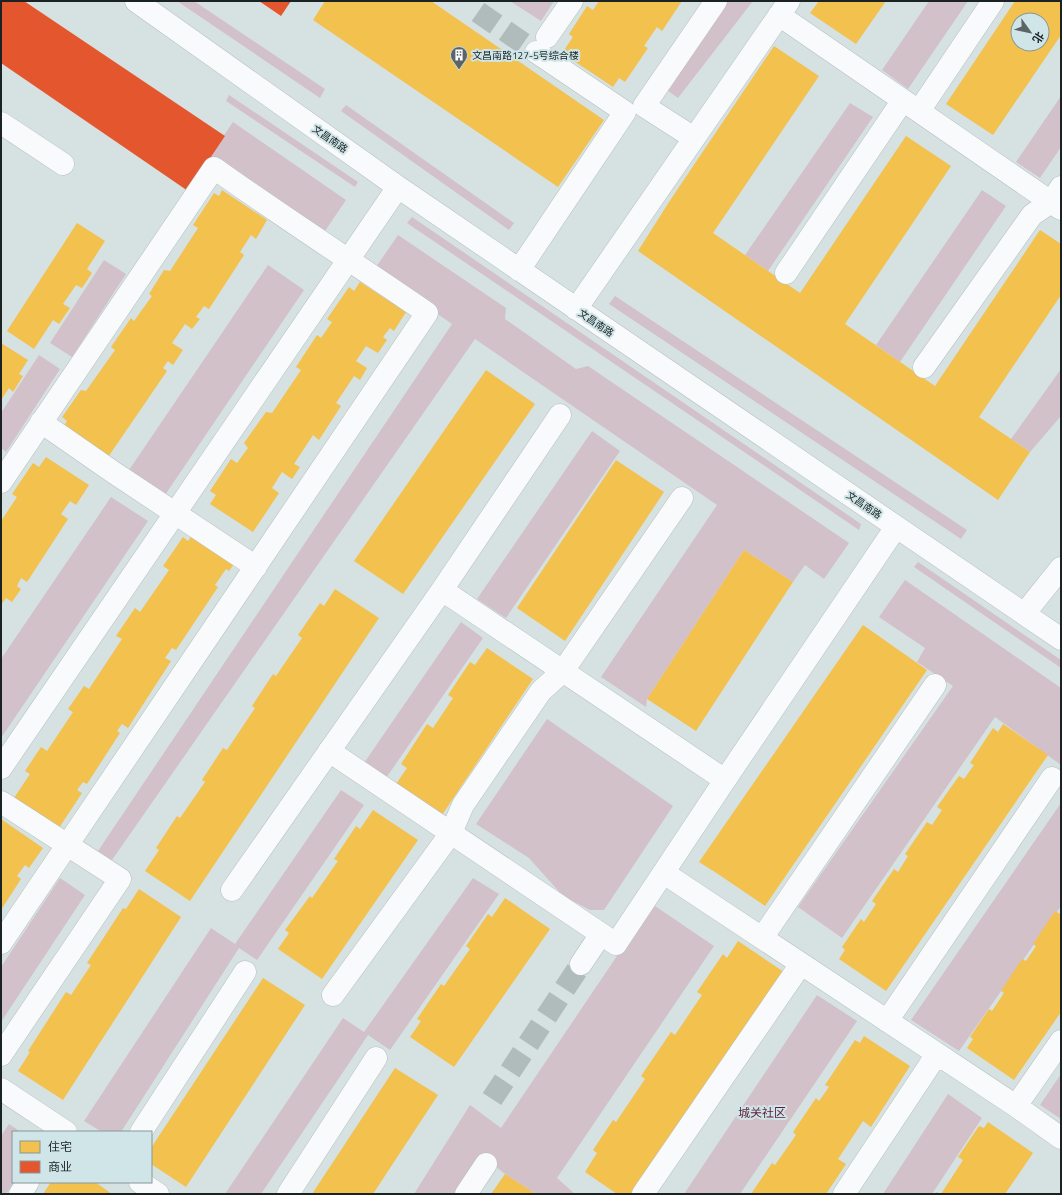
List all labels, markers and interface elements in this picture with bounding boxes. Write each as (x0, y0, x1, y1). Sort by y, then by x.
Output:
north arrow (1010, 12, 1050, 52)
text: 北 (1029, 28, 1048, 46)
building icon: 文昌南路127-5号综合楼 (449, 45, 469, 70)
place label: 文昌南路127-5号综合楼 (472, 48, 579, 63)
street label: 文昌南路 (309, 121, 351, 157)
street label: 文昌南路 (575, 306, 617, 340)
street label: 文昌南路 (843, 488, 885, 522)
district label: 城关社区 (738, 1103, 786, 1122)
legend (12, 1131, 152, 1183)
text: 住宅 (48, 1137, 72, 1156)
text: 商业 (48, 1157, 72, 1176)

